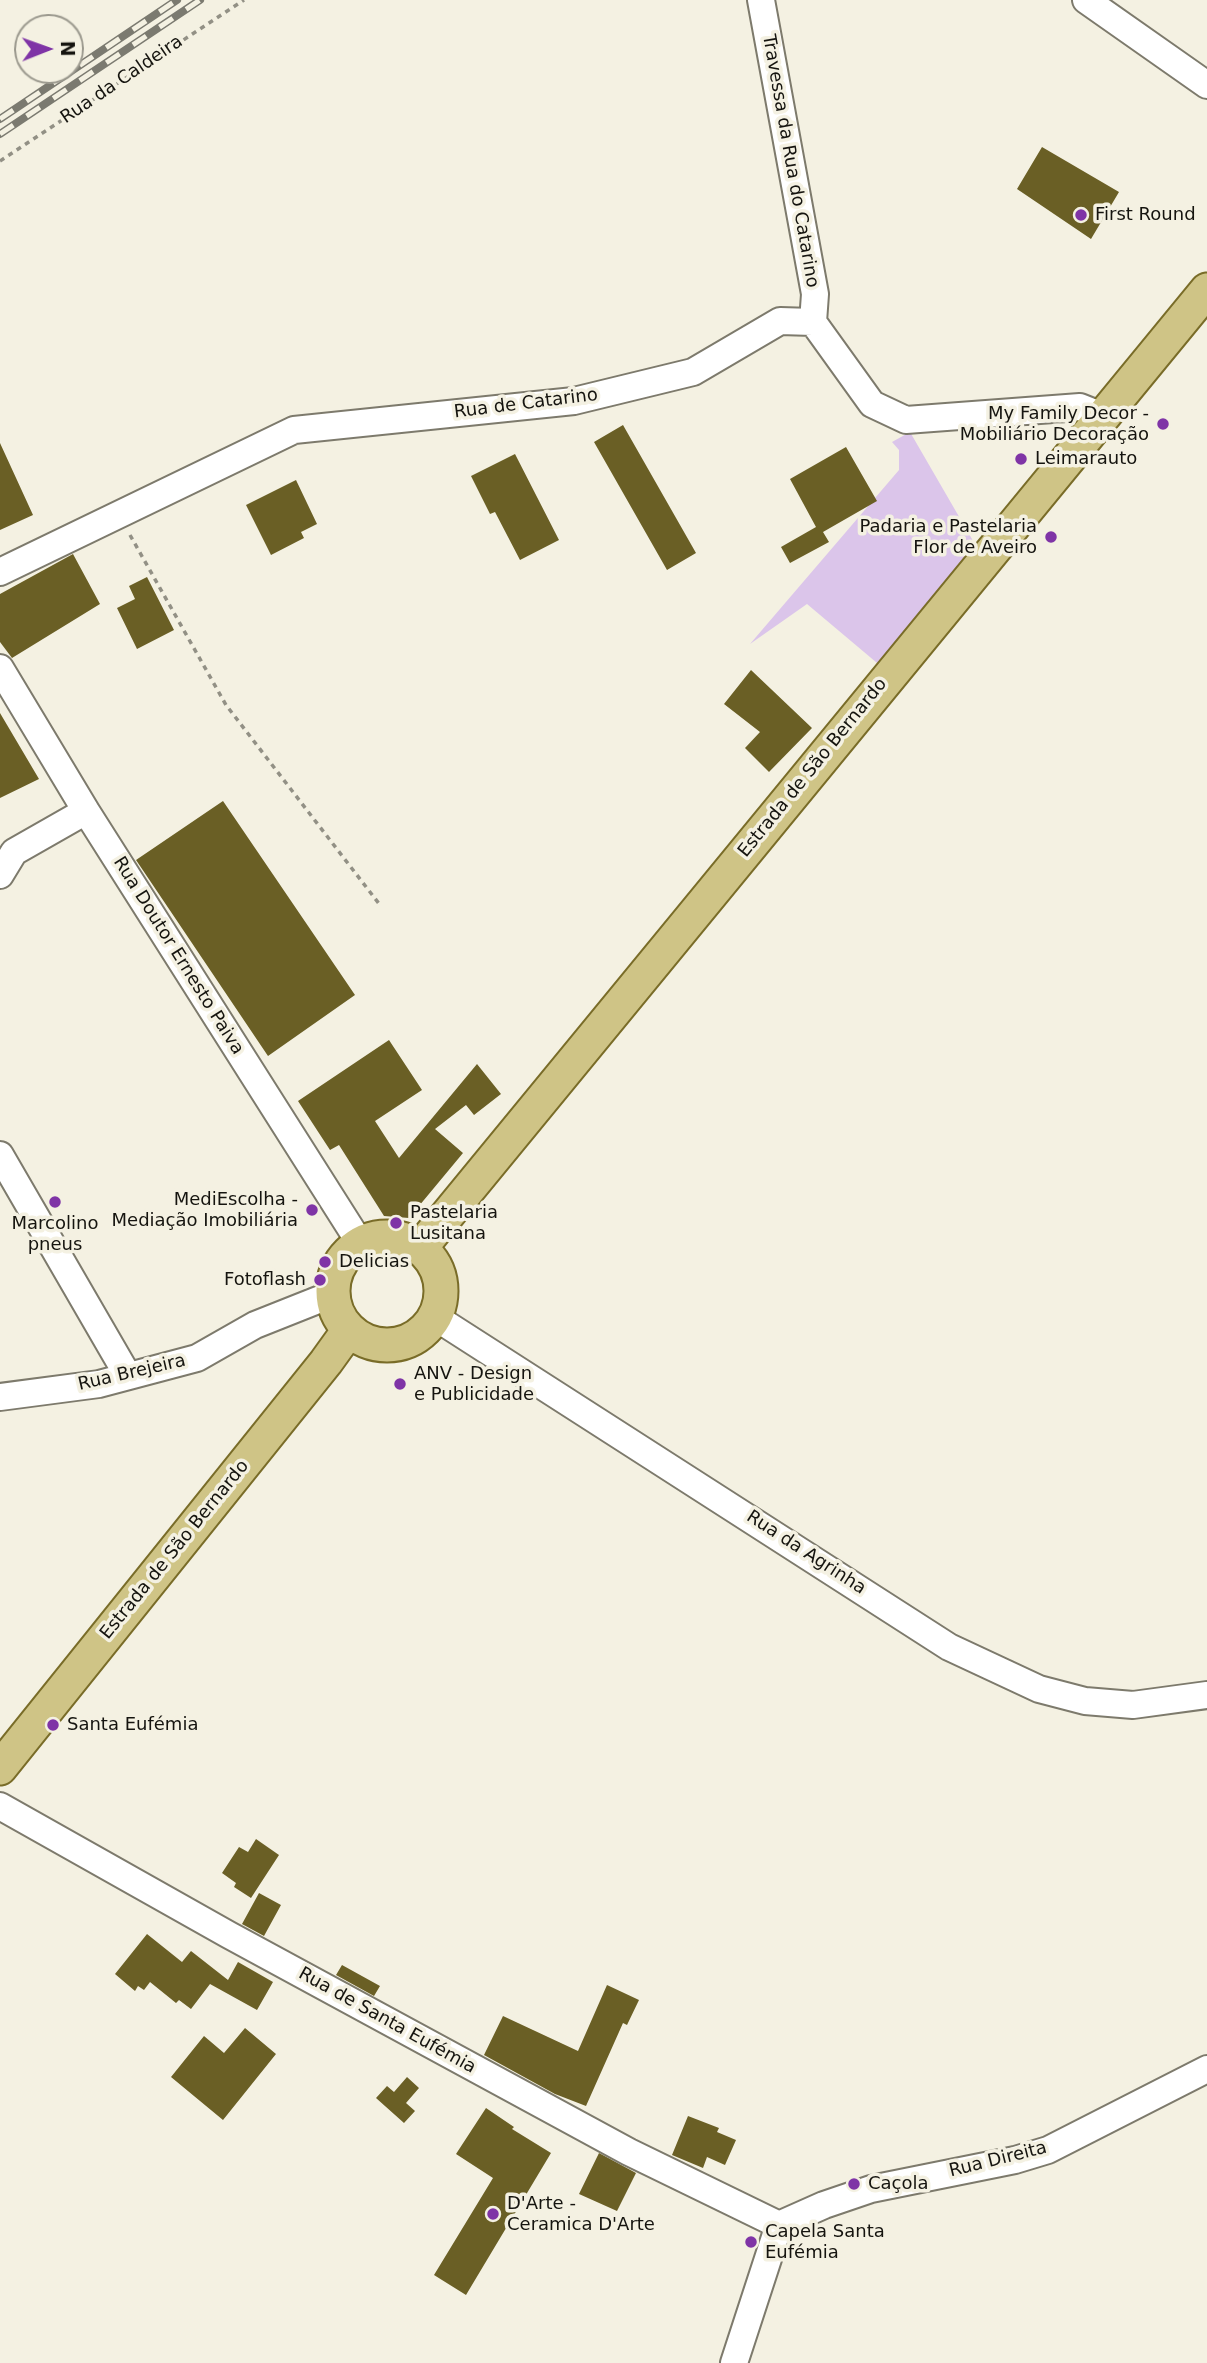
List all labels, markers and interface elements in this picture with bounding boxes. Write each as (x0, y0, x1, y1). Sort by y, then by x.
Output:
north arrow (14, 14, 84, 84)
street label: Rua da Caldeira (57, 31, 187, 129)
street label: Travessa da Rua do Catarino (757, 33, 823, 289)
text: N (57, 41, 79, 57)
place label: First Round (1095, 204, 1196, 226)
marker: First Round (1073, 207, 1089, 223)
street label: Rua de Catarino (453, 384, 599, 424)
place label: My Family Decor - Mobiliário Decoração (960, 403, 1149, 446)
marker: My Family Decor - Mobiliário Decoração (1155, 416, 1171, 432)
place label: Leimarauto (1035, 448, 1137, 470)
marker: Leimarauto (1013, 451, 1029, 467)
place label: Padaria e Pastelaria Flor de Aveiro (859, 516, 1037, 558)
marker: Padaria e Pastelaria Flor de Aveiro (1043, 529, 1059, 545)
street label: Estrada de São Bernardo (734, 674, 892, 862)
street label: Rua Doutor Ernesto Paiva (108, 853, 248, 1059)
place label: MediEscolha - Mediação Imobiliária (112, 1189, 298, 1232)
marker: Marcolino pneus (47, 1194, 63, 1210)
marker: MediEscolha - Mediação Imobiliária (304, 1202, 320, 1218)
place label: Pastelaria Lusitana (410, 1202, 498, 1244)
place label: Marcolino pneus (12, 1213, 98, 1256)
marker: Pastelaria Lusitana (388, 1215, 404, 1231)
place label: Delicias (339, 1251, 409, 1273)
marker: Delicias (317, 1254, 333, 1270)
place label: Fotoflash (224, 1269, 306, 1291)
marker: Fotoflash (312, 1272, 328, 1288)
street label: Rua Brejeira (76, 1350, 188, 1396)
place label: ANV - Design e Publicidade (414, 1363, 534, 1406)
marker: ANV - Design e Publicidade (392, 1376, 408, 1392)
street label: Estrada de São Bernardo (96, 1456, 254, 1644)
street label: Rua da Agrinha (742, 1506, 870, 1600)
place label: Santa Eufémia (67, 1714, 198, 1736)
marker: Santa Eufémia (45, 1717, 61, 1733)
street label: Rua de Santa Eufémia (295, 1963, 479, 2079)
street label: Rua Direita (947, 2137, 1049, 2183)
place label: Caçola (868, 2173, 929, 2195)
marker: Caçola (846, 2176, 862, 2192)
place label: D'Arte - Ceramica D'Arte (507, 2193, 655, 2236)
marker: D'Arte - Ceramica D'Arte (485, 2206, 501, 2222)
place label: Capela Santa Eufémia (765, 2221, 885, 2264)
marker: Capela Santa Eufémia (743, 2234, 759, 2250)

